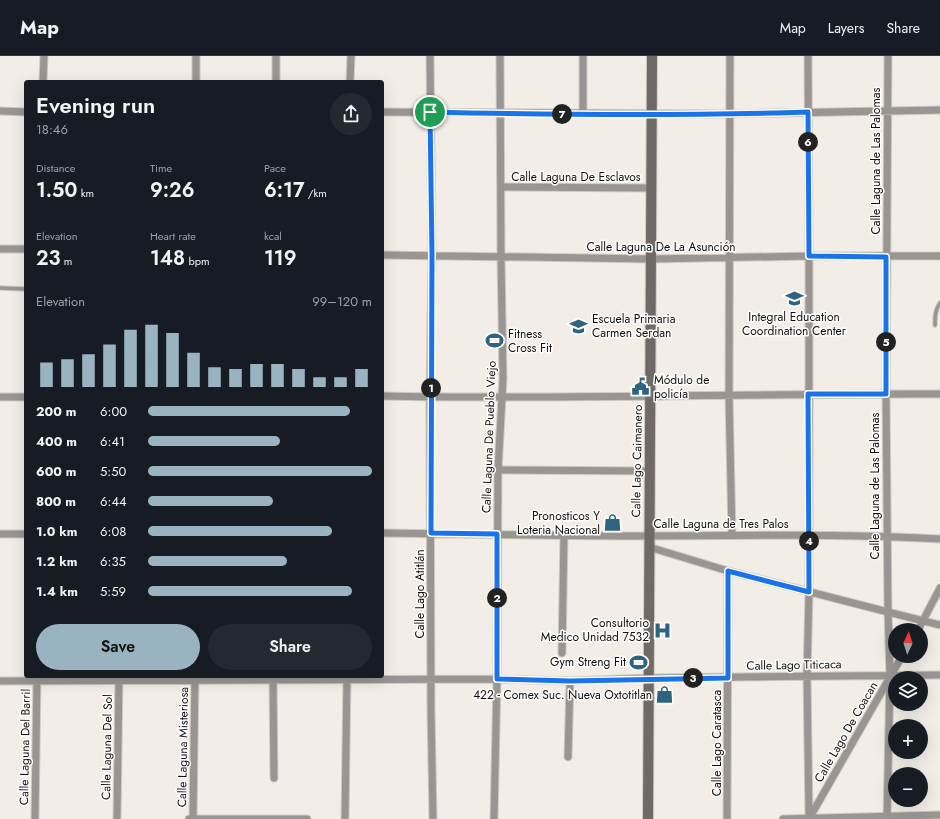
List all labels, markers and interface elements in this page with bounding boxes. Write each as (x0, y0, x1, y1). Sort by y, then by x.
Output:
text: Map (20, 14, 59, 41)
text: Map (780, 18, 806, 38)
text: Layers (828, 18, 864, 38)
text: Share (886, 18, 920, 38)
street label: Calle Laguna de Las Palomas (867, 87, 885, 234)
text: Evening run (36, 89, 155, 121)
button: share (330, 93, 372, 135)
pin (413, 95, 447, 129)
icon: arrive (419, 101, 441, 123)
pin: 7 (552, 104, 572, 124)
text: 7 (559, 106, 565, 122)
text: 18:46 (36, 120, 68, 139)
pin: 6 (798, 132, 818, 152)
text: 6 (804, 134, 812, 150)
text: Distance (36, 160, 75, 176)
text: Time (150, 160, 172, 176)
text: Pace (264, 160, 286, 176)
street label: Calle Laguna De Esclavos (511, 168, 641, 186)
text: 1.50 (36, 176, 77, 205)
text: 9:26 (150, 176, 194, 205)
text: 6:17 (264, 176, 305, 205)
text: km (77, 185, 94, 201)
text: /km (305, 185, 327, 201)
text: Elevation (36, 228, 78, 244)
text: Heart rate (150, 228, 196, 244)
text: kcal (264, 228, 282, 244)
street label: Calle Laguna De La Asunción (586, 238, 736, 256)
text: 23 (36, 244, 61, 273)
text: 148 (150, 244, 185, 273)
text: 119 (264, 244, 296, 273)
text: m (61, 253, 72, 269)
text: bpm (185, 253, 210, 269)
school or university icon: Integral Education Coordination Center (784, 288, 804, 308)
text: Elevation (36, 292, 85, 311)
text: 99–120 m (312, 292, 372, 311)
place label: Integral Education Coordination Center (742, 308, 847, 340)
place label: Escuela Primaria Carmen Serdan (592, 310, 676, 342)
school or university icon: Escuela Primaria Carmen Serdan (569, 316, 589, 336)
place label: Fitness Cross Fit (508, 325, 552, 357)
sports icon: Fitness Cross Fit (485, 331, 505, 351)
pin: 5 (876, 332, 896, 352)
text: 5 (882, 334, 890, 350)
street label: Calle Laguna De Pueblo Viejo (477, 360, 501, 514)
place label: Módulo de policía (654, 371, 709, 403)
public building icon: Módulo de policía (631, 377, 651, 397)
pin: 1 (421, 378, 441, 398)
text: 1 (428, 380, 434, 396)
text: 200 m (36, 402, 76, 421)
text: 6:00 (100, 402, 127, 421)
street label: Calle Lago Caimanero (627, 404, 647, 517)
street label: Calle Laguna de Las Palomas (866, 412, 884, 559)
text: 400 m (36, 432, 77, 451)
text: 6:41 (100, 432, 125, 451)
text: 600 m (36, 462, 76, 481)
text: 5:50 (100, 462, 126, 481)
text: 800 m (36, 492, 76, 511)
text: 6:44 (100, 492, 127, 511)
place label: Pronosticos Y Loteria Nacional (517, 507, 600, 539)
shop icon: Pronosticos Y Loteria Nacional (603, 513, 623, 533)
street label: Calle Laguna de Tres Palos (653, 515, 789, 533)
text: 1.0 km (36, 522, 77, 541)
text: 6:08 (100, 522, 126, 541)
pin: 4 (799, 531, 819, 551)
text: 4 (805, 533, 813, 549)
street label: Calle Lago Atitlán (411, 549, 429, 639)
text: 1.2 km (36, 552, 77, 571)
text: 6:35 (100, 552, 126, 571)
text: 1.4 km (36, 582, 78, 601)
text: 5:59 (100, 582, 126, 601)
pin: 2 (487, 588, 507, 608)
text: 2 (493, 590, 501, 606)
place label: Consultorio Medico Unidad 7532 (541, 614, 649, 646)
hospital icon: Consultorio Medico Unidad 7532 (652, 620, 672, 640)
north arrow (888, 623, 928, 663)
map controls (888, 623, 928, 807)
button: Save (36, 624, 200, 670)
button: Share (208, 624, 372, 670)
sports icon: Gym Streng Fit (629, 652, 649, 672)
place label: Gym Streng Fit (550, 653, 626, 671)
street label: Calle Lago Titicaca (746, 655, 842, 675)
pin: 3 (683, 668, 703, 688)
text: 3 (690, 670, 696, 686)
button: layers (888, 671, 928, 711)
street label: Calle Lago De Coacan (810, 678, 882, 786)
shop icon: 422 - Comex Suc. Nueva Oxtotitlan (655, 685, 675, 705)
street label: Calle Laguna Misteriosa (173, 686, 193, 807)
place label: 422 - Comex Suc. Nueva Oxtotitlan (473, 686, 652, 704)
street label: Calle Laguna Del Barril (15, 689, 35, 805)
street label: Calle Lago Caratasca (708, 690, 726, 796)
street label: Calle Laguna Del Sol (97, 694, 117, 800)
button: + (888, 719, 928, 759)
button: − (888, 767, 928, 807)

